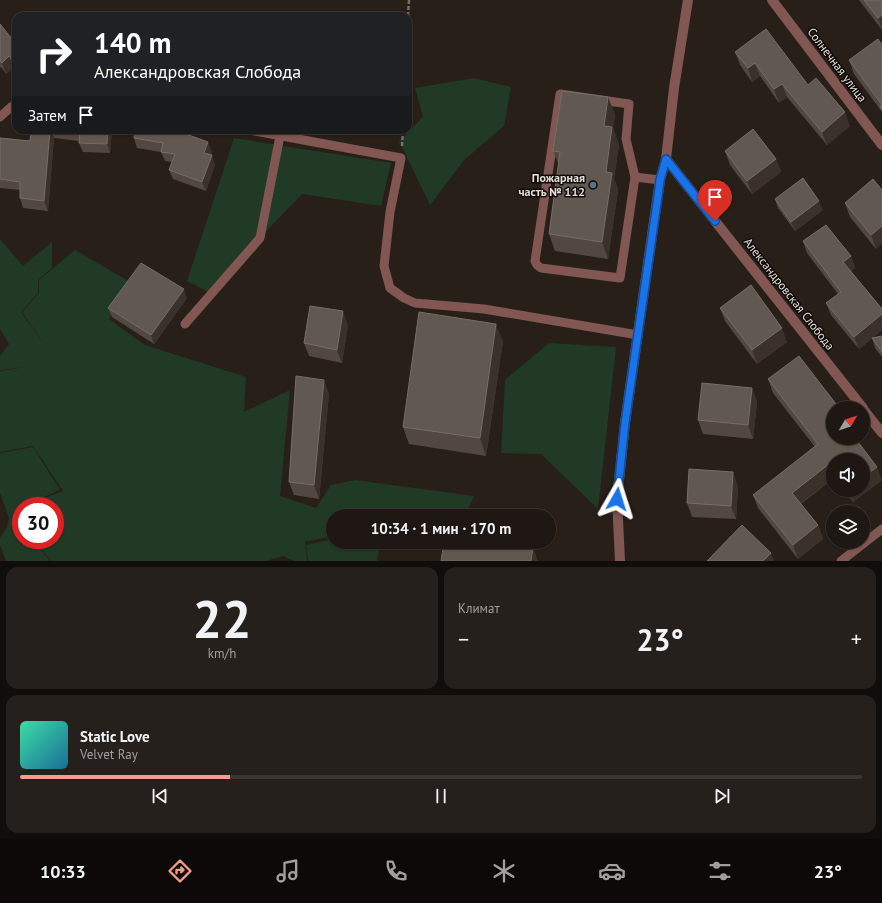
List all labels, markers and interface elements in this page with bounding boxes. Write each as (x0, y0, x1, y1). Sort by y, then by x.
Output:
text: 140 m (94, 24, 171, 61)
street label: Солнечная улица (805, 25, 870, 105)
icon: right (28, 28, 80, 80)
text: Александровская Слобода (94, 60, 301, 83)
icon: arrive (75, 104, 97, 126)
text: Затем (28, 106, 67, 125)
place label: Пожарная часть № 112 (518, 170, 585, 199)
marker: Пожарная часть № 112 (588, 180, 598, 190)
pin (698, 180, 732, 221)
icon: arrive (704, 186, 726, 208)
street label: Александровская Слобода (741, 235, 838, 353)
north arrow (826, 401, 870, 445)
map controls (826, 401, 870, 549)
button: sound (826, 453, 870, 497)
position arrow (596, 478, 638, 520)
speed limit sign: 30 (12, 497, 64, 549)
button: layers (826, 505, 870, 549)
text: 10:34 · 1 мин · 170 m (371, 519, 511, 538)
text: 22 (193, 585, 251, 652)
text: Климат (458, 600, 500, 617)
text: 23° (636, 620, 684, 659)
text: − (458, 625, 469, 653)
text: + (851, 625, 862, 653)
text: km/h (208, 645, 236, 662)
text: Static Love (80, 727, 150, 746)
text: Velvet Ray (80, 746, 138, 763)
icon: previous (149, 785, 171, 807)
icon: pause (430, 785, 452, 807)
icon: next (711, 785, 733, 807)
icon: directions (166, 857, 194, 885)
icon: music (274, 857, 302, 885)
icon: phone (382, 857, 410, 885)
icon: climate (490, 857, 518, 885)
icon: car (598, 857, 626, 885)
icon: filters (706, 857, 734, 885)
text: 10:33 (40, 860, 86, 883)
text: 23° (814, 860, 842, 883)

